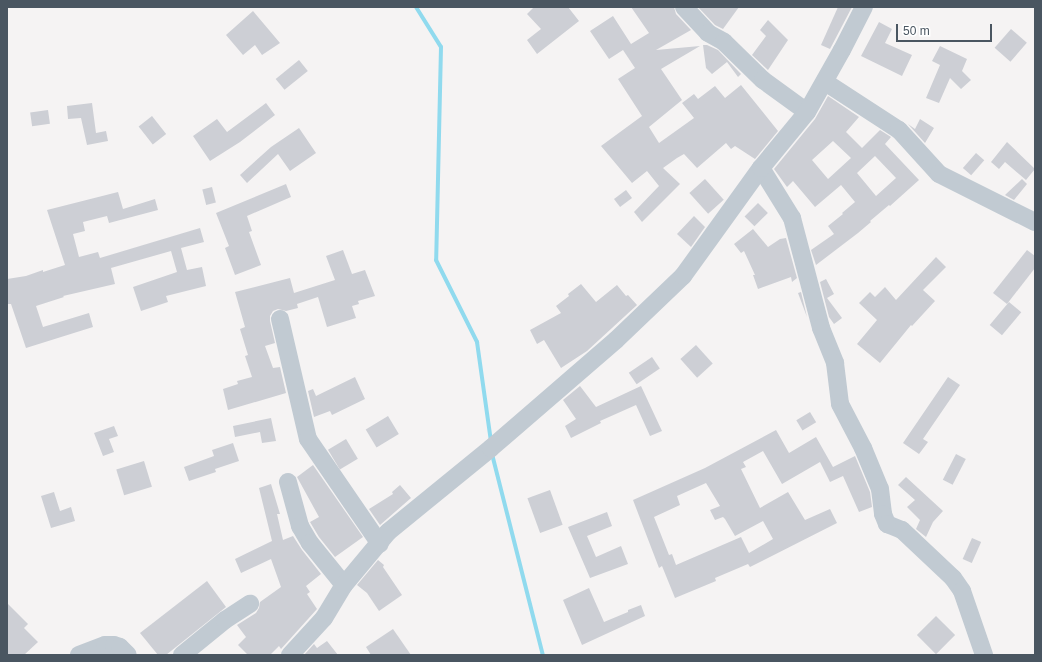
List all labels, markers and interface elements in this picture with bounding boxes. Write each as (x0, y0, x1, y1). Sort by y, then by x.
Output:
scale bar (898, 16, 994, 42)
text: 50 m (903, 24, 930, 38)

